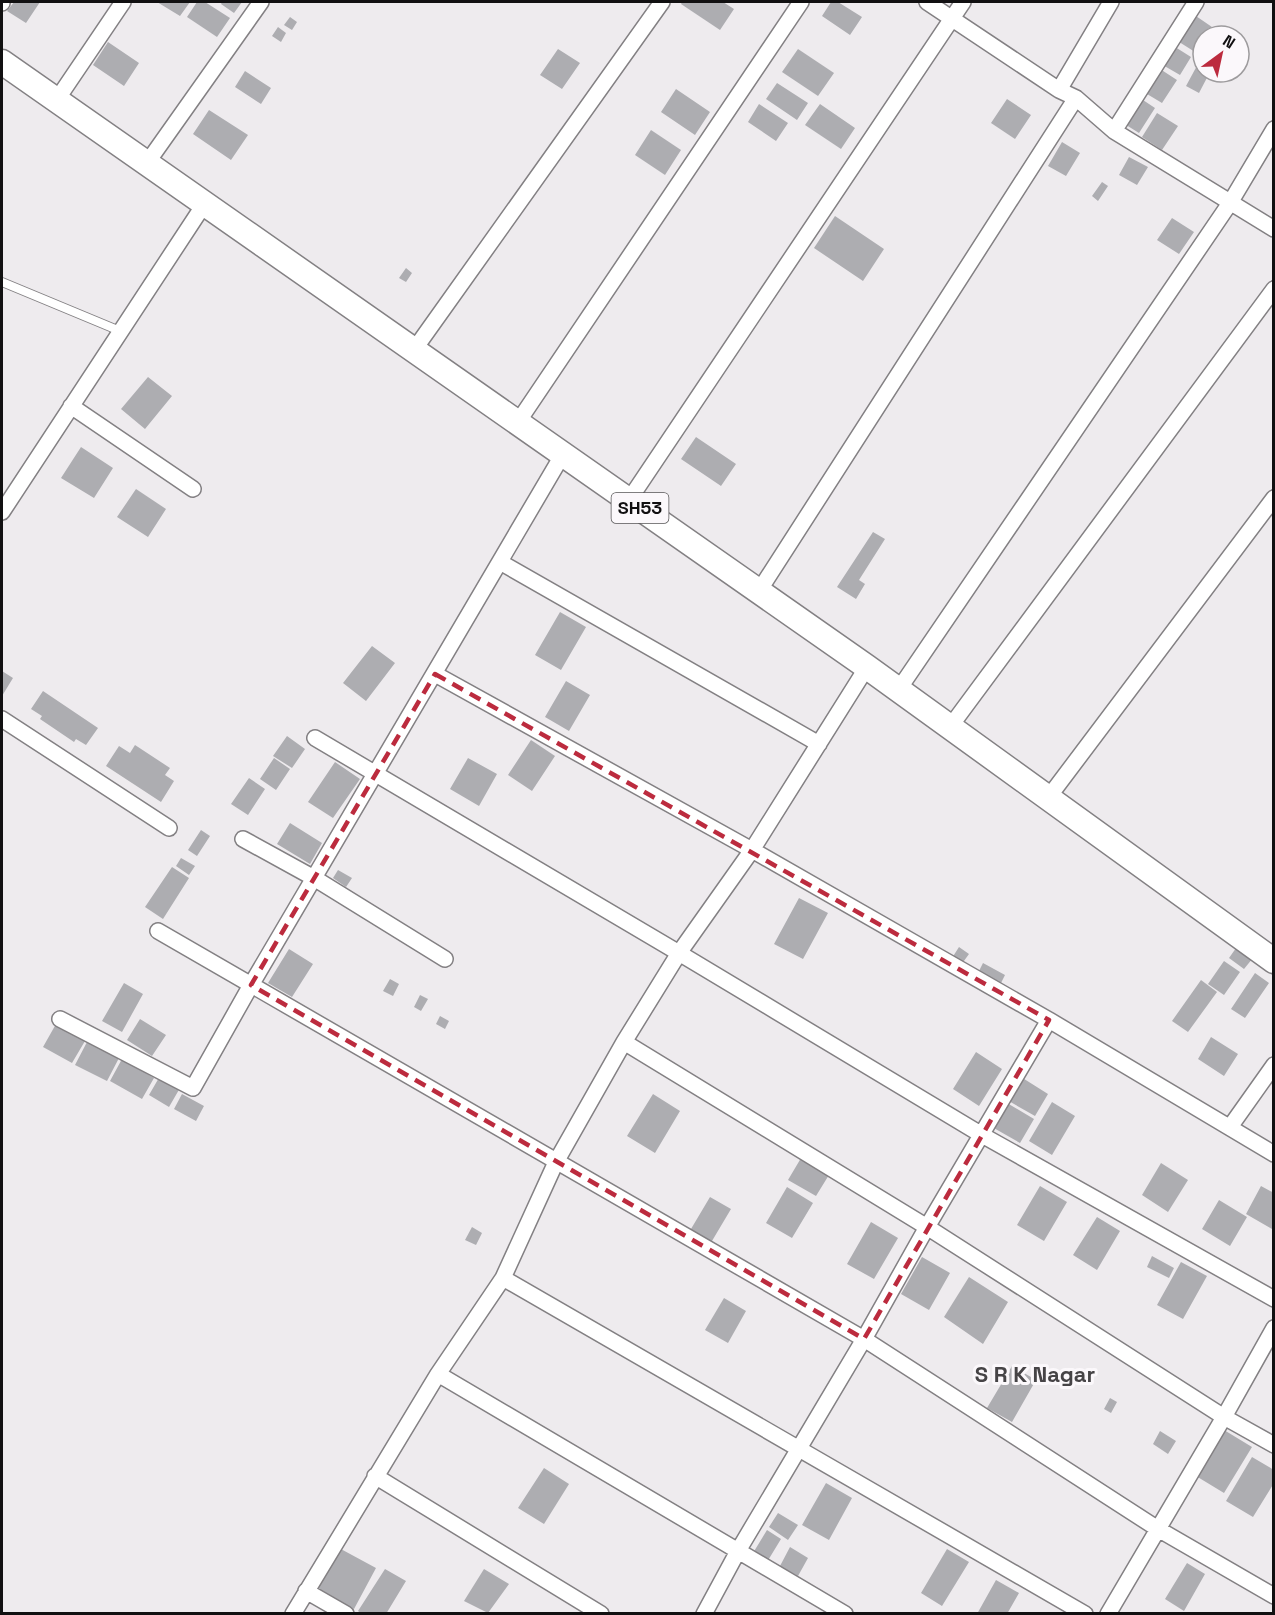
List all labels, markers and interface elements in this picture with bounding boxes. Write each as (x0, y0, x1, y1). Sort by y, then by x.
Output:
north arrow (1191, 24, 1251, 84)
text: N (1219, 30, 1239, 54)
road number: SH53 (612, 493, 668, 523)
district label: S R K Nagar (975, 1360, 1096, 1388)

